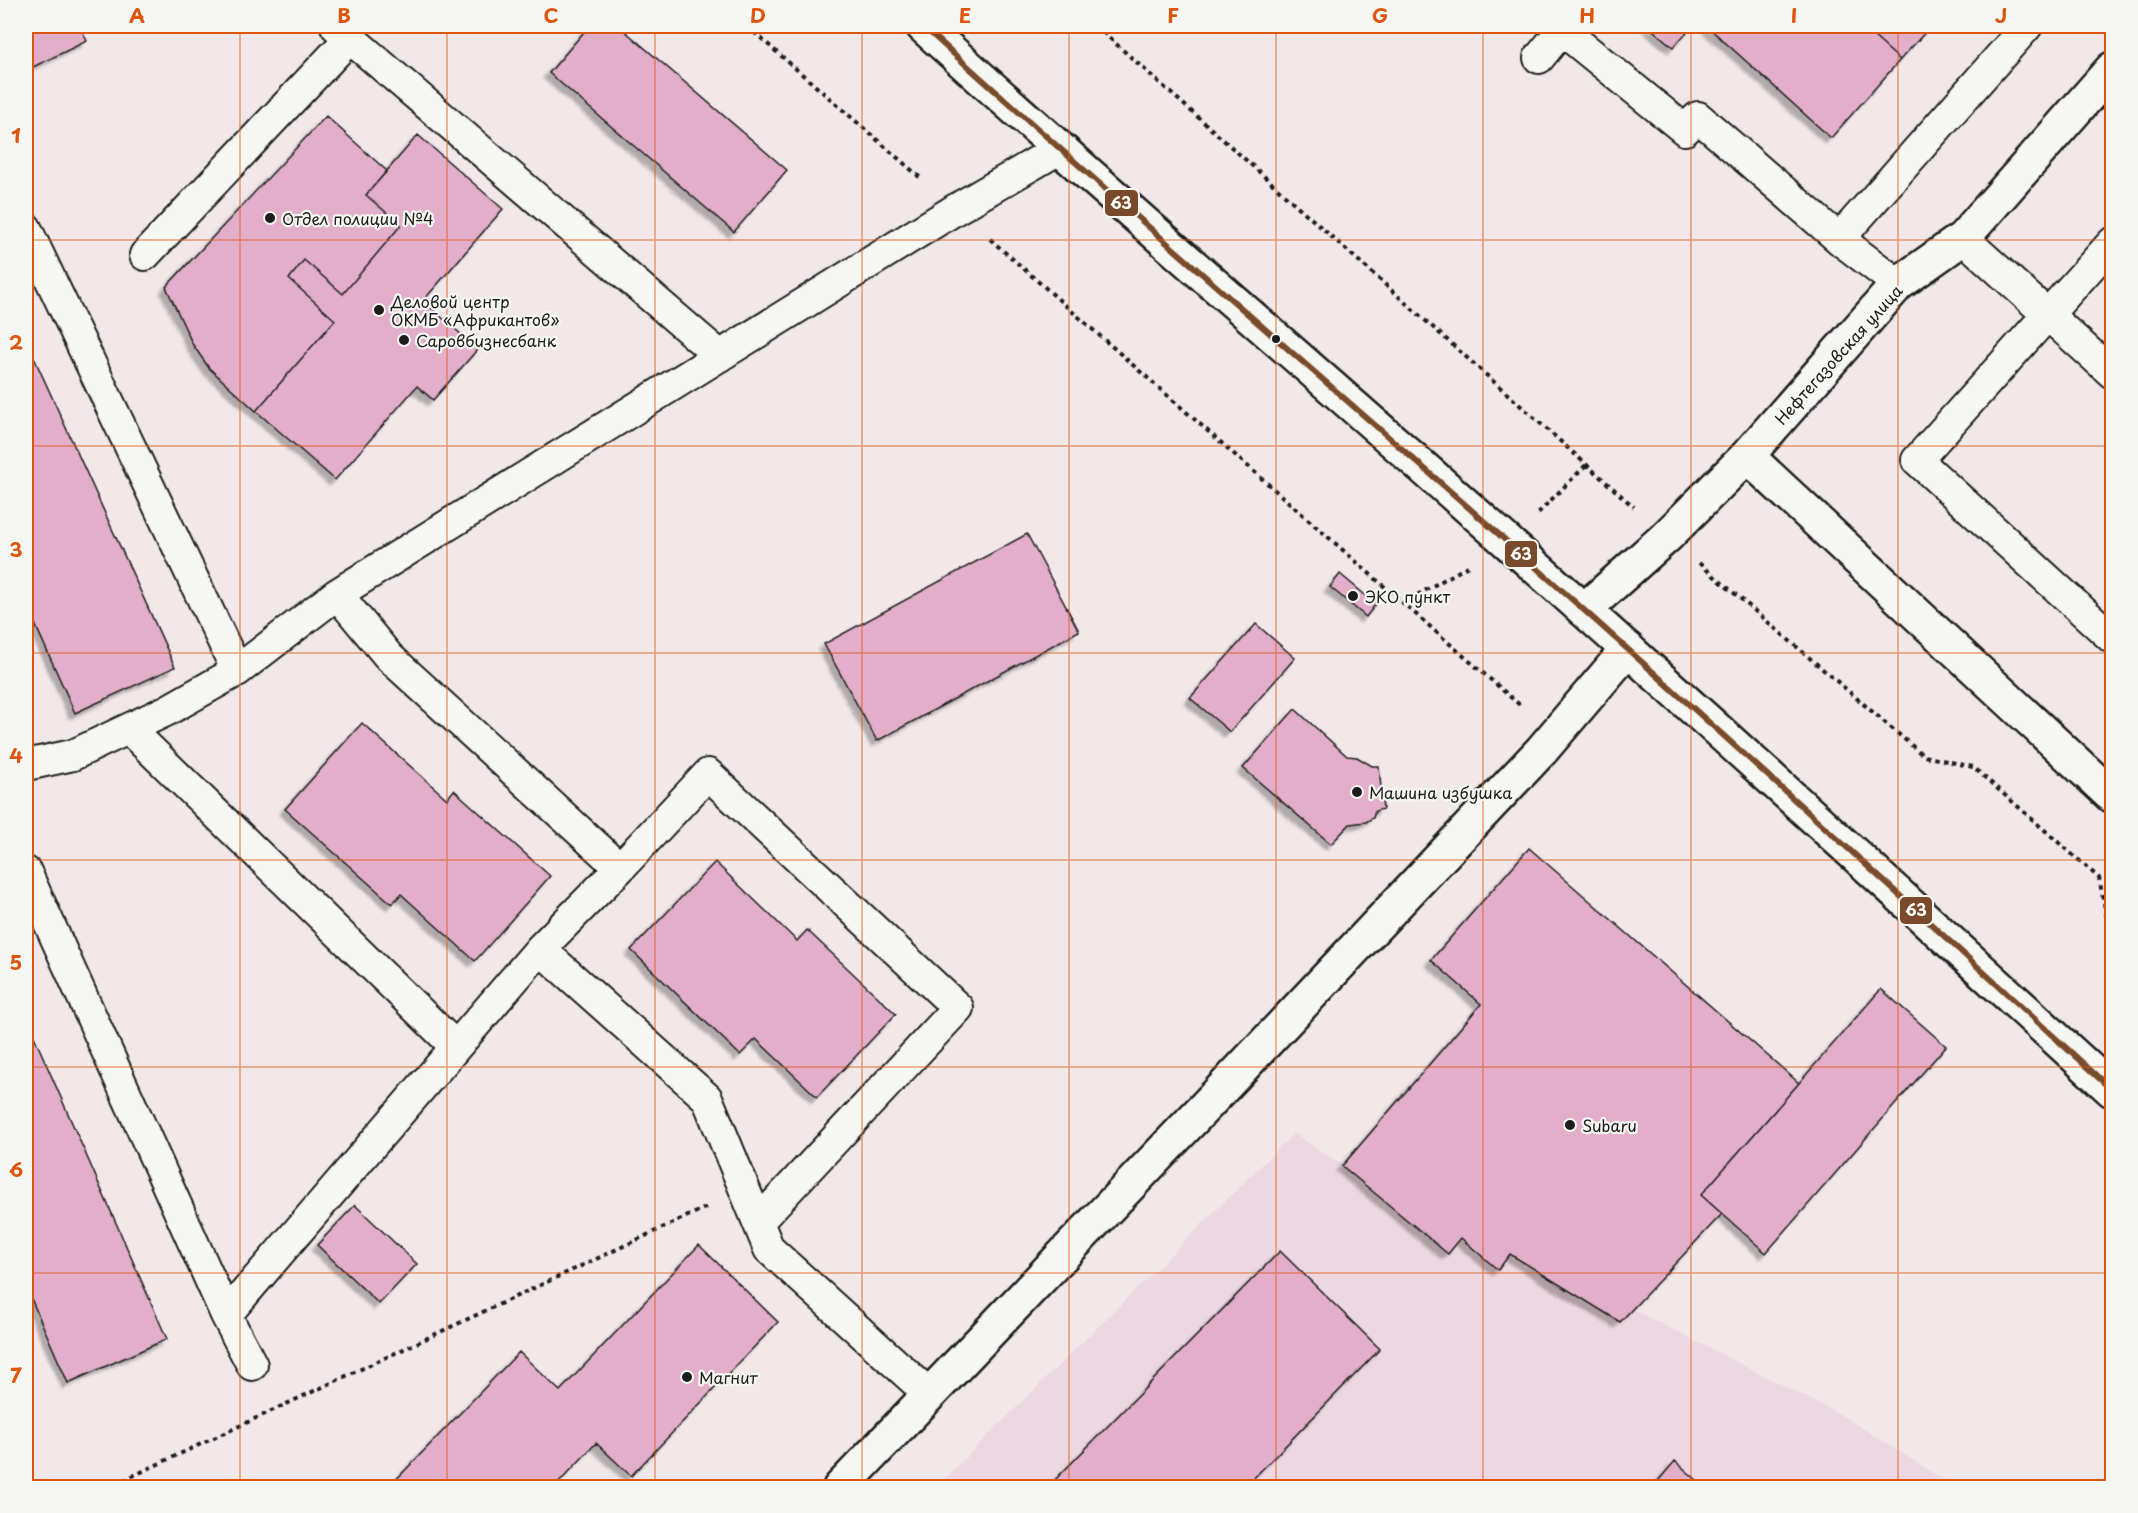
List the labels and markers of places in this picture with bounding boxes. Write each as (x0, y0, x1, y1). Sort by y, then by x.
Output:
place label: Отдел полиции №4 (282, 206, 434, 230)
marker: Отдел полиции №4 (263, 211, 277, 225)
place label: Деловой центр ОКМБ «Африкантов» (390, 289, 559, 331)
marker: Деловой центр ОКМБ «Африкантов» (372, 303, 386, 317)
place label: Саровбизнесбанк (416, 328, 557, 352)
marker: Саровбизнесбанк (397, 333, 411, 347)
unlabelled marker (1270, 333, 1282, 345)
place label: ЭКО пункт (1365, 584, 1451, 608)
marker: ЭКО пункт (1346, 589, 1360, 603)
place label: Машина избушка (1369, 780, 1512, 804)
marker: Машина избушка (1350, 785, 1364, 799)
place label: Subaru (1582, 1113, 1637, 1137)
marker: Subaru (1563, 1118, 1577, 1132)
place label: Магнит (699, 1365, 759, 1389)
marker: Магнит (680, 1370, 694, 1384)

